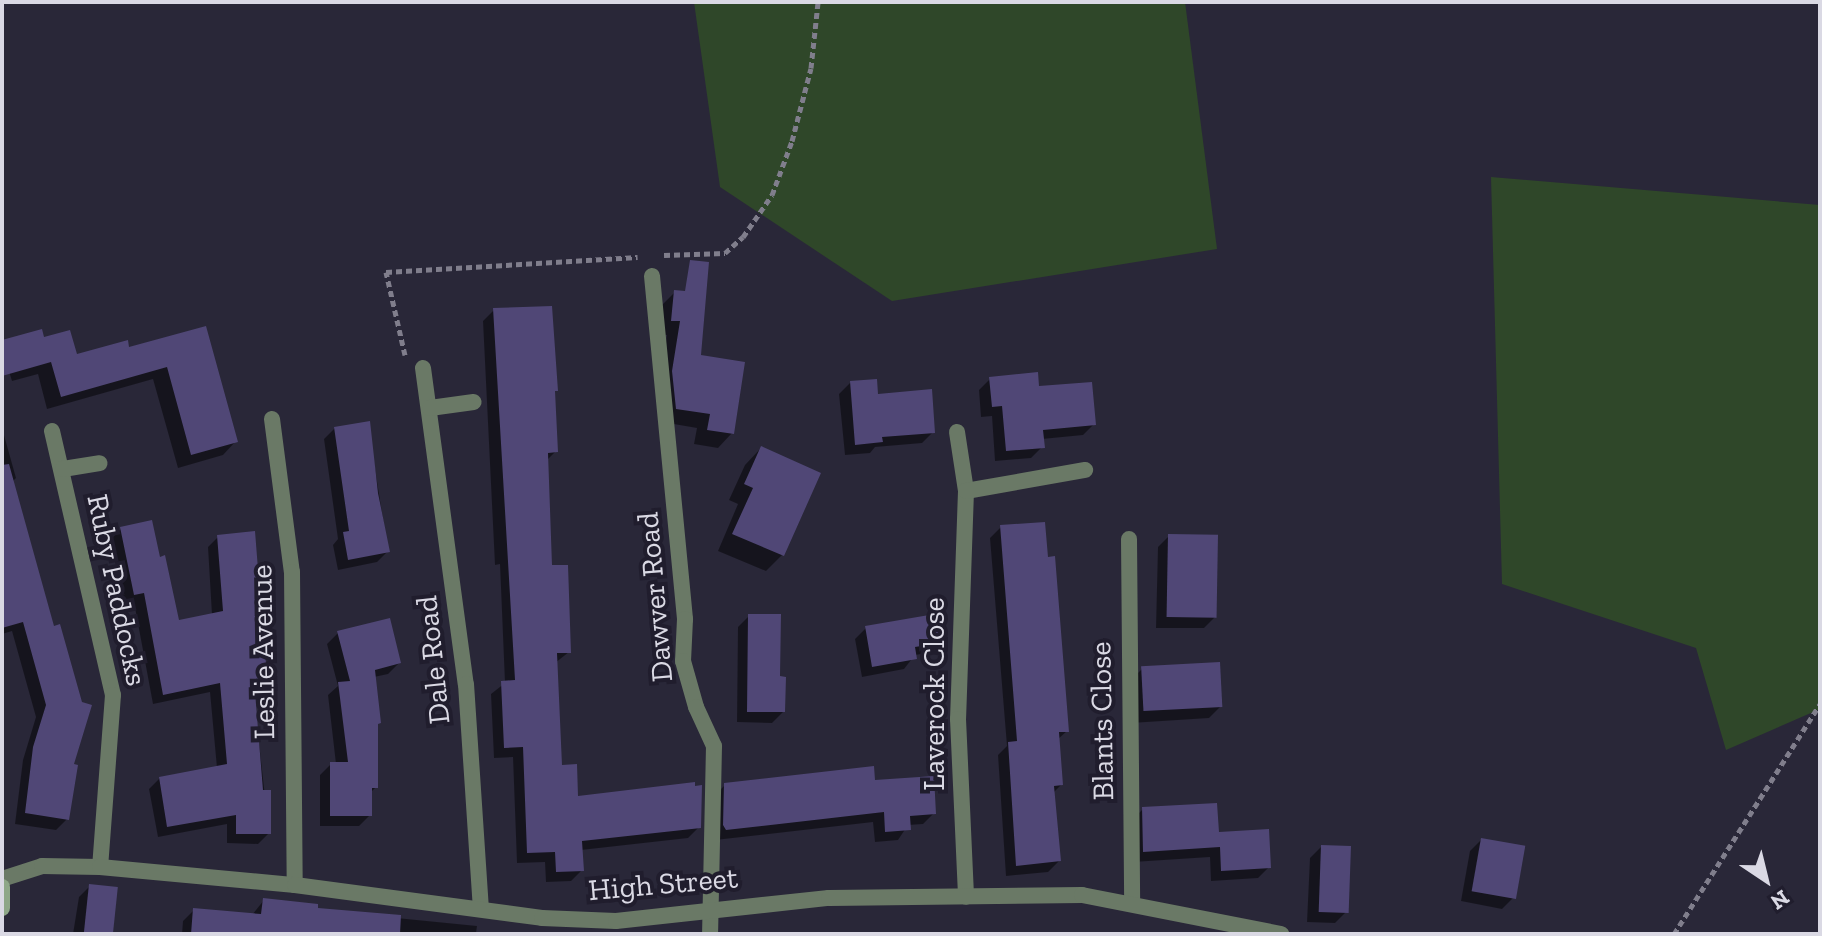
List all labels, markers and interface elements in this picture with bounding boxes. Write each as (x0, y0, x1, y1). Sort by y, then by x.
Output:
street label: Ruby Paddocks (79, 491, 155, 689)
street label: Dawver Road (630, 510, 680, 684)
street label: Leslie Avenue (243, 564, 283, 740)
street label: Dale Road (408, 594, 458, 726)
street label: Laverock Close (916, 597, 952, 791)
street label: Blants Close (1083, 641, 1121, 801)
north arrow (1726, 840, 1806, 920)
street label: High Street (587, 860, 739, 908)
text: N (1765, 884, 1795, 916)

